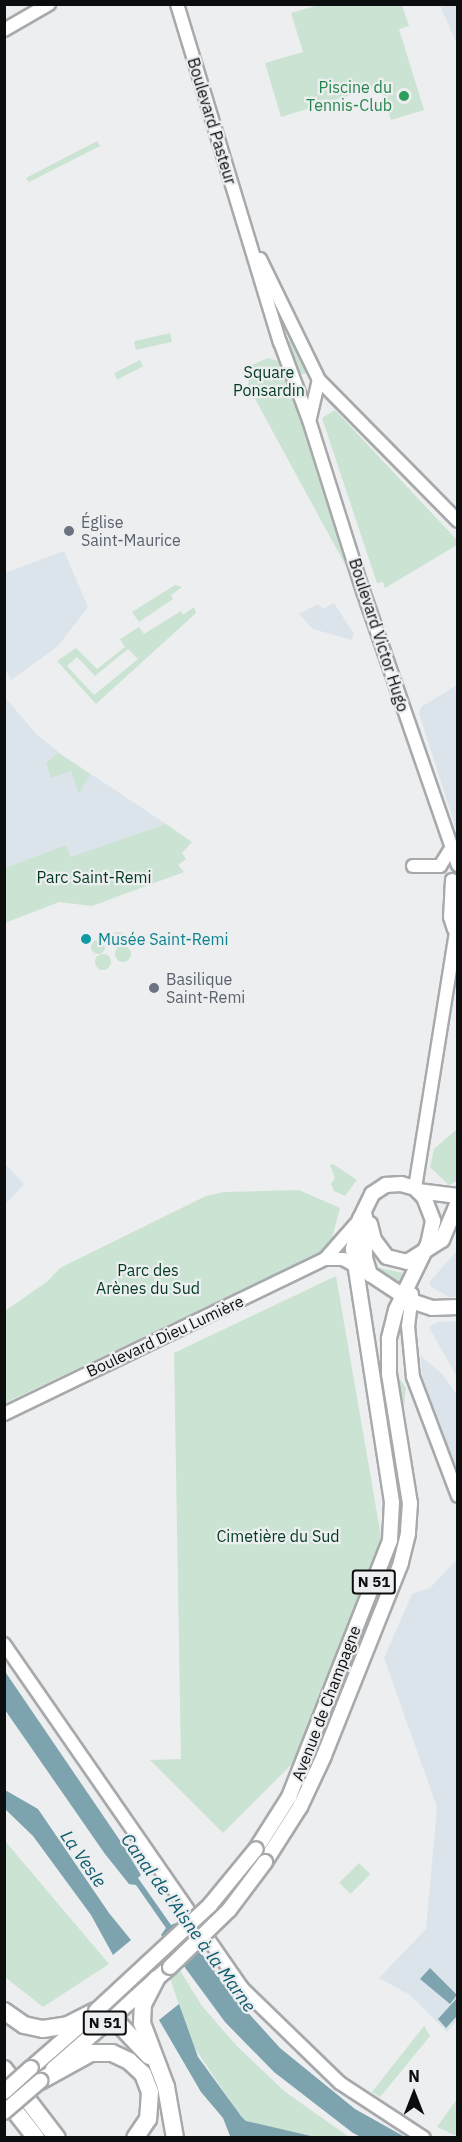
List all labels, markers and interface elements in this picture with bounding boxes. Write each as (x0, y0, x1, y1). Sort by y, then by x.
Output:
street label: Boulevard Pasteur (184, 55, 240, 187)
place label: Piscine du Tennis-Club (306, 77, 392, 115)
marker: Piscine du Tennis-Club (397, 89, 411, 103)
park label: Square Ponsardin (233, 362, 305, 400)
place label: Église Saint-Maurice (81, 512, 181, 550)
marker: Église Saint-Maurice (62, 524, 76, 538)
street label: Boulevard Victor Hugo (345, 556, 413, 714)
park label: Parc Saint-Remi (36, 867, 152, 887)
place label: Musée Saint-Remi (98, 929, 229, 949)
marker: Musée Saint-Remi (79, 932, 93, 946)
place label: Basilique Saint-Remi (166, 969, 245, 1007)
marker: Basilique Saint-Remi (147, 981, 161, 995)
park label: Parc des Arènes du Sud (96, 1260, 200, 1298)
street label: Boulevard Dieu Lumière (83, 1291, 247, 1381)
park label: Cimetière du Sud (216, 1526, 340, 1546)
road number: N 51 (352, 1570, 397, 1594)
street label: Avenue de Champagne (288, 1623, 364, 1783)
water label: La Vesle (56, 1826, 110, 1892)
water label: Canal de l'Aisne à la Marne (116, 1830, 260, 2016)
road number: N 51 (82, 2011, 128, 2035)
north arrow (384, 2064, 444, 2124)
text: N (408, 2066, 420, 2086)

